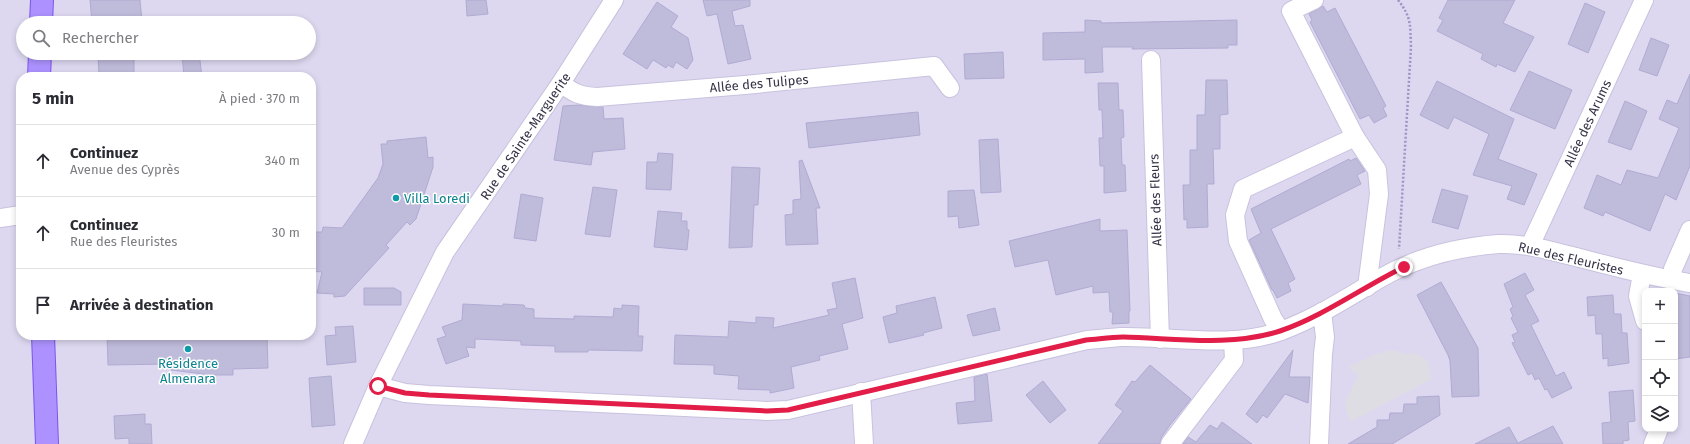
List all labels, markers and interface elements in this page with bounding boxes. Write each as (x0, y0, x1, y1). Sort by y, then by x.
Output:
search box (16, 16, 316, 60)
icon: search (30, 27, 52, 49)
text: Rechercher (62, 29, 138, 47)
street label: Rue de Sainte-Marguerite (477, 70, 574, 203)
street label: Allée des Tulipes (709, 72, 809, 95)
street label: Allée des Arums (1561, 77, 1614, 169)
text: 5 min (32, 88, 74, 109)
text: À pied · 370 m (219, 91, 300, 106)
text: Continuez (70, 144, 138, 162)
icon: ahead (32, 150, 54, 172)
text: 340 m (265, 153, 300, 168)
street label: Allée des Fleurs (1146, 153, 1165, 246)
text: Avenue des Cyprès (70, 162, 180, 177)
place label: Villa Loredi (404, 191, 470, 206)
marker: Villa Loredi (391, 193, 401, 203)
text: Continuez (70, 216, 138, 234)
icon: ahead (32, 222, 54, 244)
text: 30 m (272, 225, 300, 240)
text: Rue des Fleuristes (70, 234, 177, 249)
street label: Rue des Fleuristes (1517, 239, 1625, 278)
route end (1395, 258, 1413, 276)
map controls (1642, 288, 1678, 432)
button: + (1642, 288, 1678, 324)
icon: arrive (32, 294, 54, 316)
text: Arrivée à destination (70, 296, 213, 314)
button: − (1642, 324, 1678, 360)
marker: Résidence Almenara (183, 344, 193, 354)
place label: Résidence Almenara (158, 356, 218, 386)
button: locate (1642, 360, 1678, 396)
route start (369, 377, 387, 395)
button: layers (1642, 396, 1678, 432)

